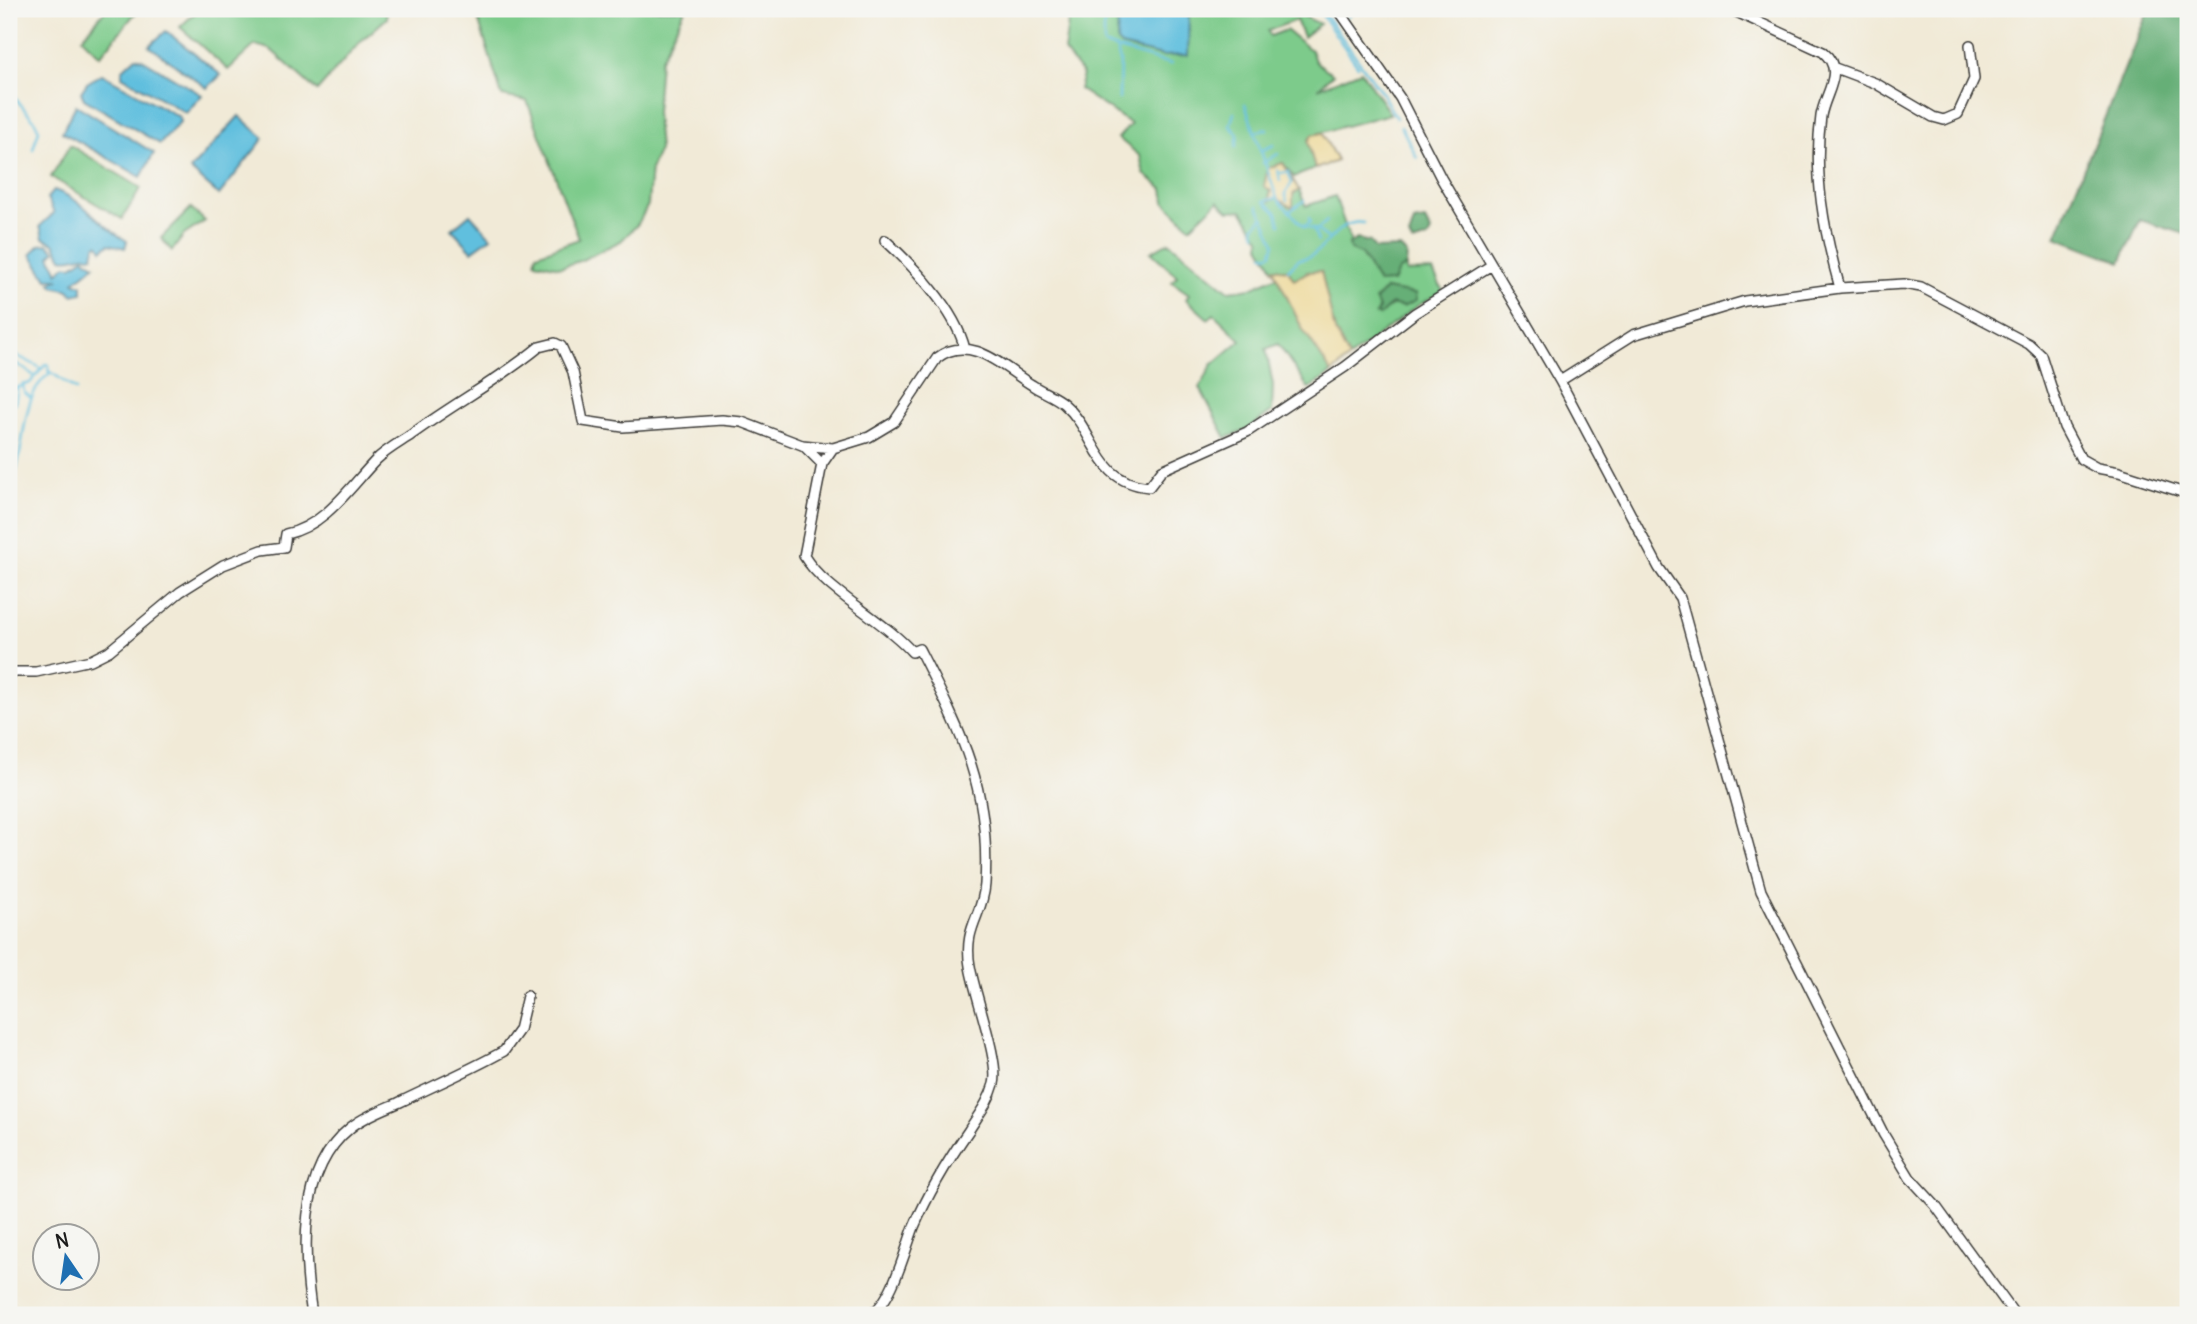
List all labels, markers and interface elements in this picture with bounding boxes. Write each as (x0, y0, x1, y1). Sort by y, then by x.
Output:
north arrow (32, 1222, 102, 1292)
text: N (53, 1227, 71, 1254)

